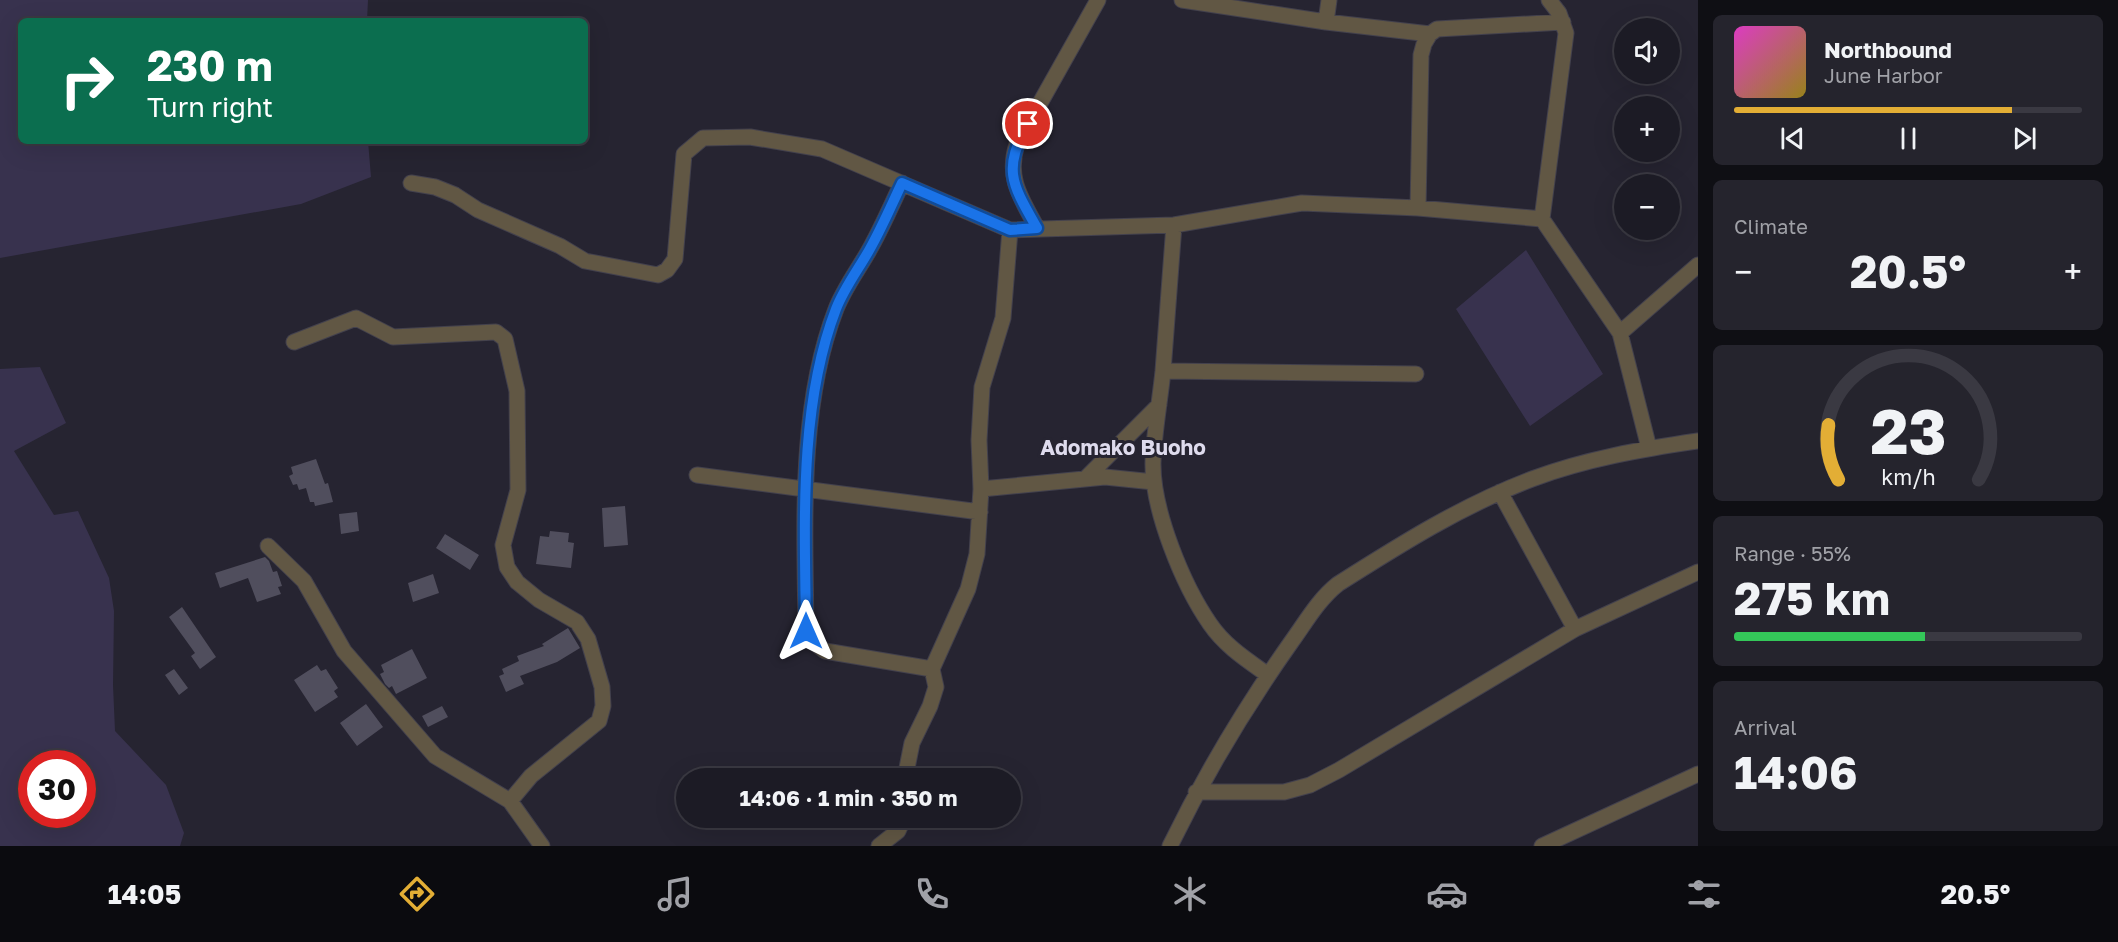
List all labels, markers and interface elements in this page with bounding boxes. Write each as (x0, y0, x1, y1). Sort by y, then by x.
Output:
map controls (1614, 18, 1680, 240)
button: sound (1614, 18, 1680, 84)
text: Northbound (1824, 36, 1952, 63)
text: 230 m (147, 40, 273, 90)
icon: right (48, 42, 126, 120)
text: June Harbor (1824, 63, 1943, 87)
text: Turn right (147, 91, 273, 123)
button: + (1614, 96, 1680, 162)
pin (1002, 98, 1053, 149)
icon: arrive (1011, 107, 1044, 140)
icon: previous (1776, 122, 1809, 155)
icon: pause (1892, 122, 1925, 155)
icon: next (2008, 122, 2041, 155)
button: − (1614, 174, 1680, 240)
text: Climate (1734, 214, 1808, 238)
text: 20.5° (1850, 244, 1966, 298)
text: − (1734, 252, 1752, 291)
text: + (2064, 252, 2082, 291)
text: 23 (1870, 393, 1946, 468)
district label: Adomako Buoho (1040, 434, 1206, 460)
text: km/h (1881, 464, 1935, 490)
text: Range · 55% (1734, 541, 1851, 565)
text: 275 km (1734, 571, 1890, 625)
position arrow (774, 599, 838, 663)
text: Arrival (1734, 715, 1797, 739)
text: 14:06 (1734, 745, 1858, 799)
speed limit sign: 30 (18, 750, 96, 828)
text: 14:06 · 1 min · 350 m (740, 784, 957, 811)
icon: directions (396, 873, 438, 915)
icon: music (654, 873, 696, 915)
icon: phone (911, 873, 953, 915)
icon: climate (1169, 873, 1211, 915)
icon: car (1426, 873, 1468, 915)
icon: filters (1683, 873, 1725, 915)
text: 14:05 (108, 878, 181, 910)
text: 20.5° (1941, 878, 2010, 910)

